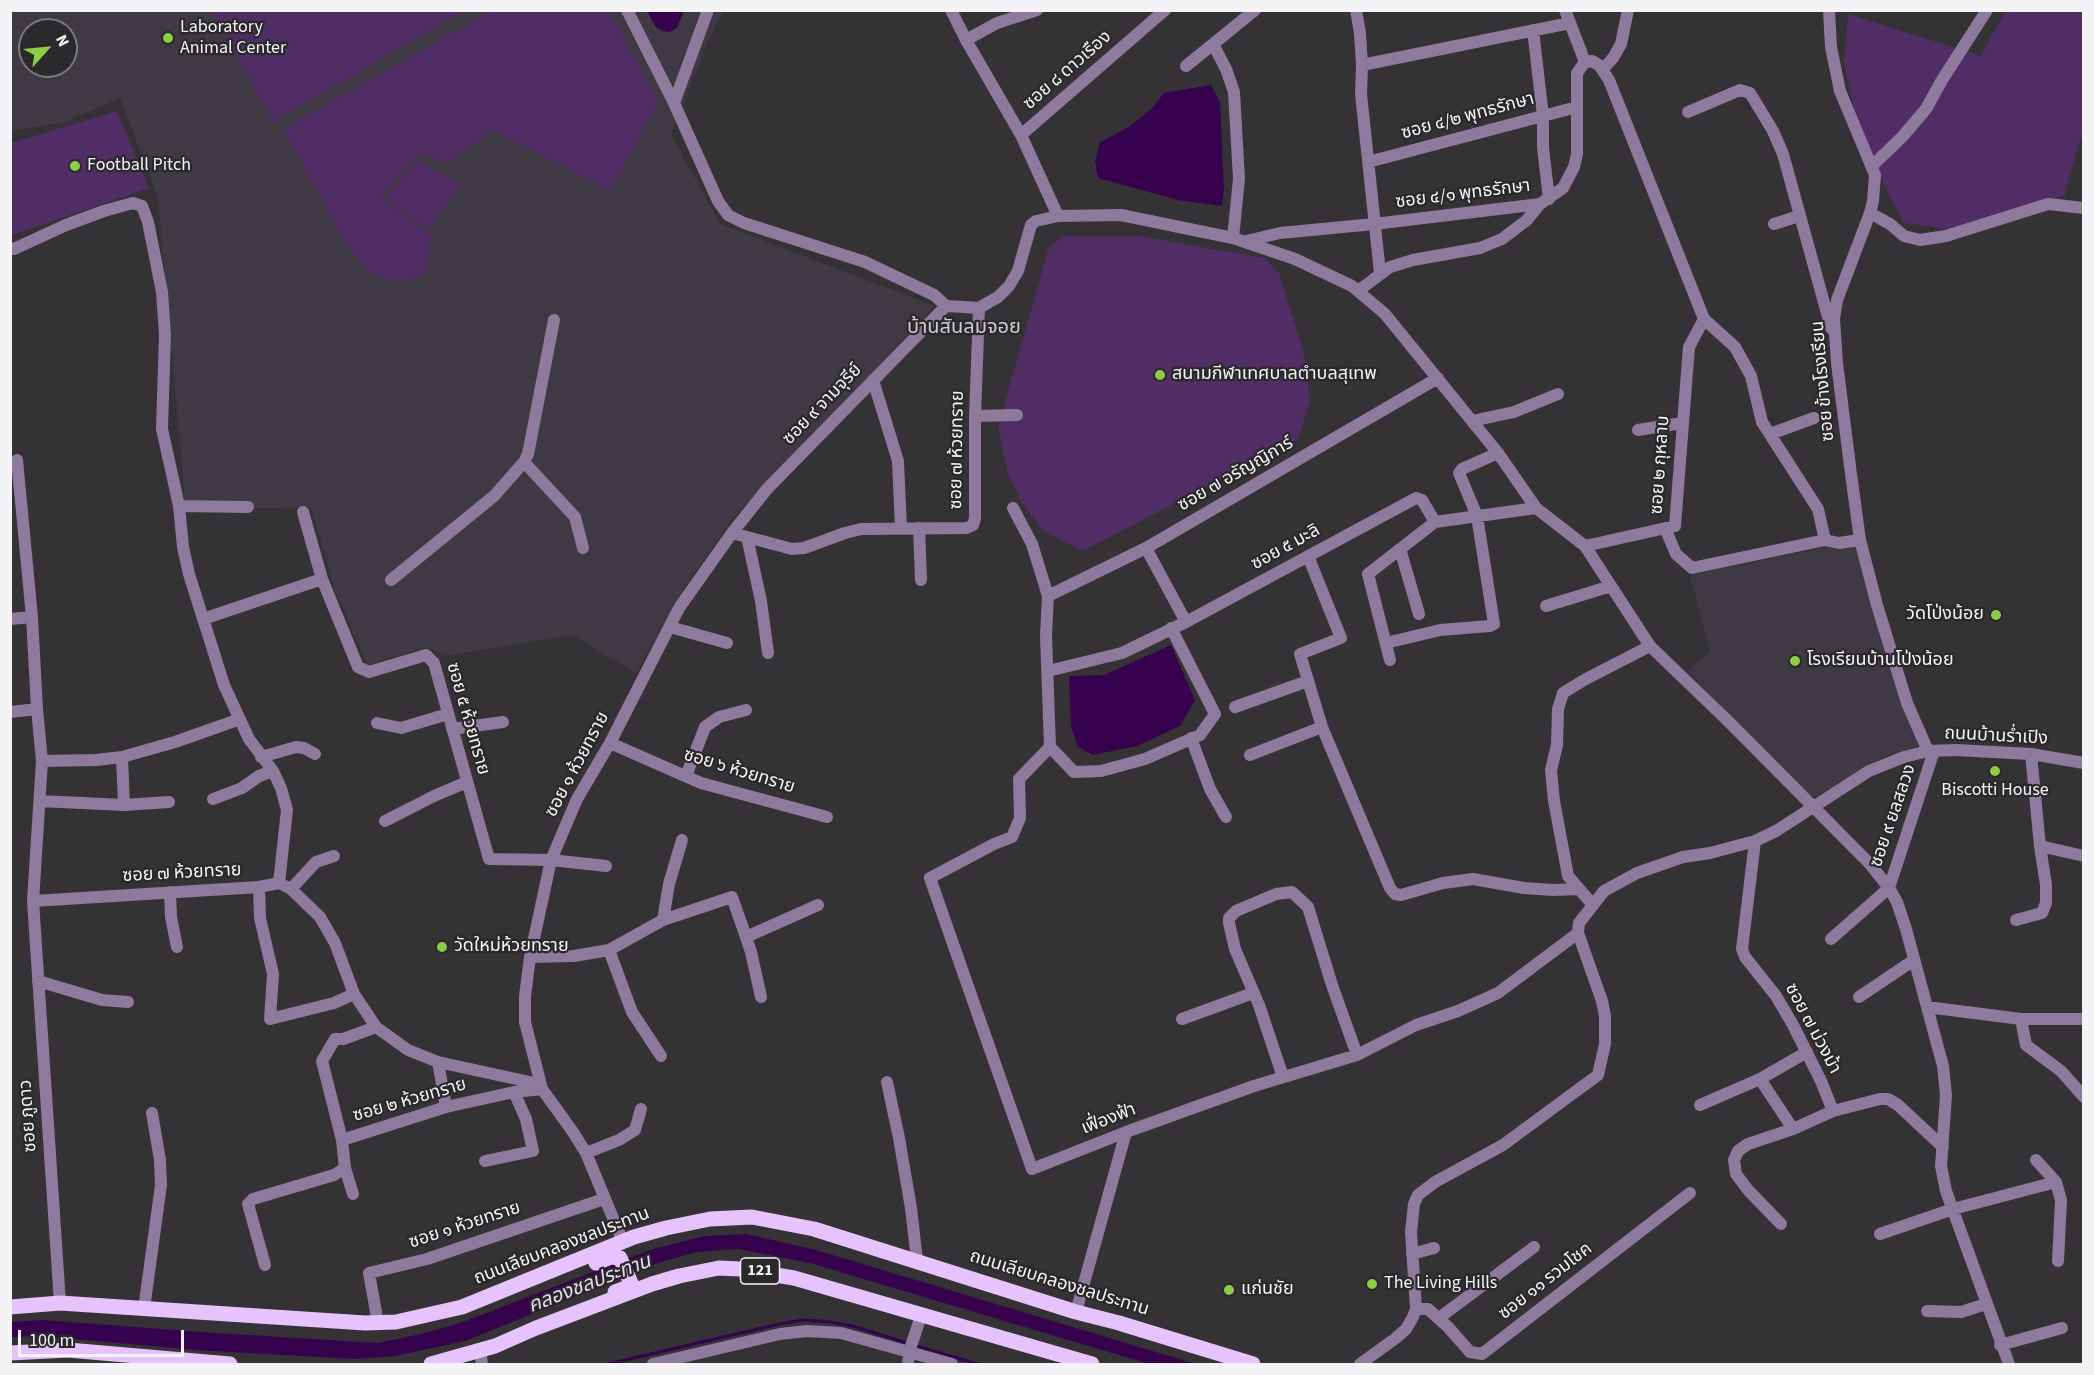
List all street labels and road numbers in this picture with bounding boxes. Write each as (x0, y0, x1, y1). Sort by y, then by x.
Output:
street label: ซอย ๘ ดาวเรือง (1020, 27, 1116, 115)
street label: ซอย ๔/๒ พุทธรักษา (1399, 89, 1537, 145)
street label: ซอย ๔/๑ พุทธรักษา (1394, 176, 1532, 214)
street label: ซอย ข้างโรงเรียน (1808, 320, 1840, 442)
street label: ซอย ๙ จามจุรีย์ (779, 360, 867, 450)
street label: ซอย ๗ ห้วยทราย (946, 390, 970, 510)
street label: ซอย ๒ กุหลาบ (1647, 415, 1675, 515)
street label: ซอย ๗ อรัญญิการ์ (1174, 433, 1298, 517)
street label: ซอย ๕ มะลิ (1248, 520, 1324, 576)
street label: ซอย ๕ ห้วยทราย (441, 660, 493, 778)
street label: ซอย ๑ ห้วยทราย (541, 709, 615, 821)
street label: ถนนบ้านร่ำเปิง (1944, 723, 2048, 751)
street label: ซอย ๖ ห้วยทราย (681, 745, 797, 799)
street label: ซอย ๙ ยลสลวง (1866, 762, 1922, 870)
street label: ซอย ๗ ห้วยทราย (122, 860, 242, 888)
street label: ซอย ๗ ม่วงม้า (1779, 980, 1845, 1078)
street label: ซอย ๒ ห้วยทราย (351, 1074, 469, 1128)
street label: ซอย ภูดาว (16, 1079, 42, 1153)
street label: เฟื่องฟ้า (1079, 1100, 1139, 1140)
street label: ซอย ๑ ห้วยทราย (407, 1198, 523, 1254)
street label: ถนนเลียบคลองชลประทาน (471, 1204, 653, 1290)
street label: ซอย ๑๑ รวมโชค (1495, 1239, 1597, 1325)
street label: ถนนเลียบคลองชลประทาน (967, 1246, 1151, 1322)
road number: 121 (740, 1258, 780, 1284)

